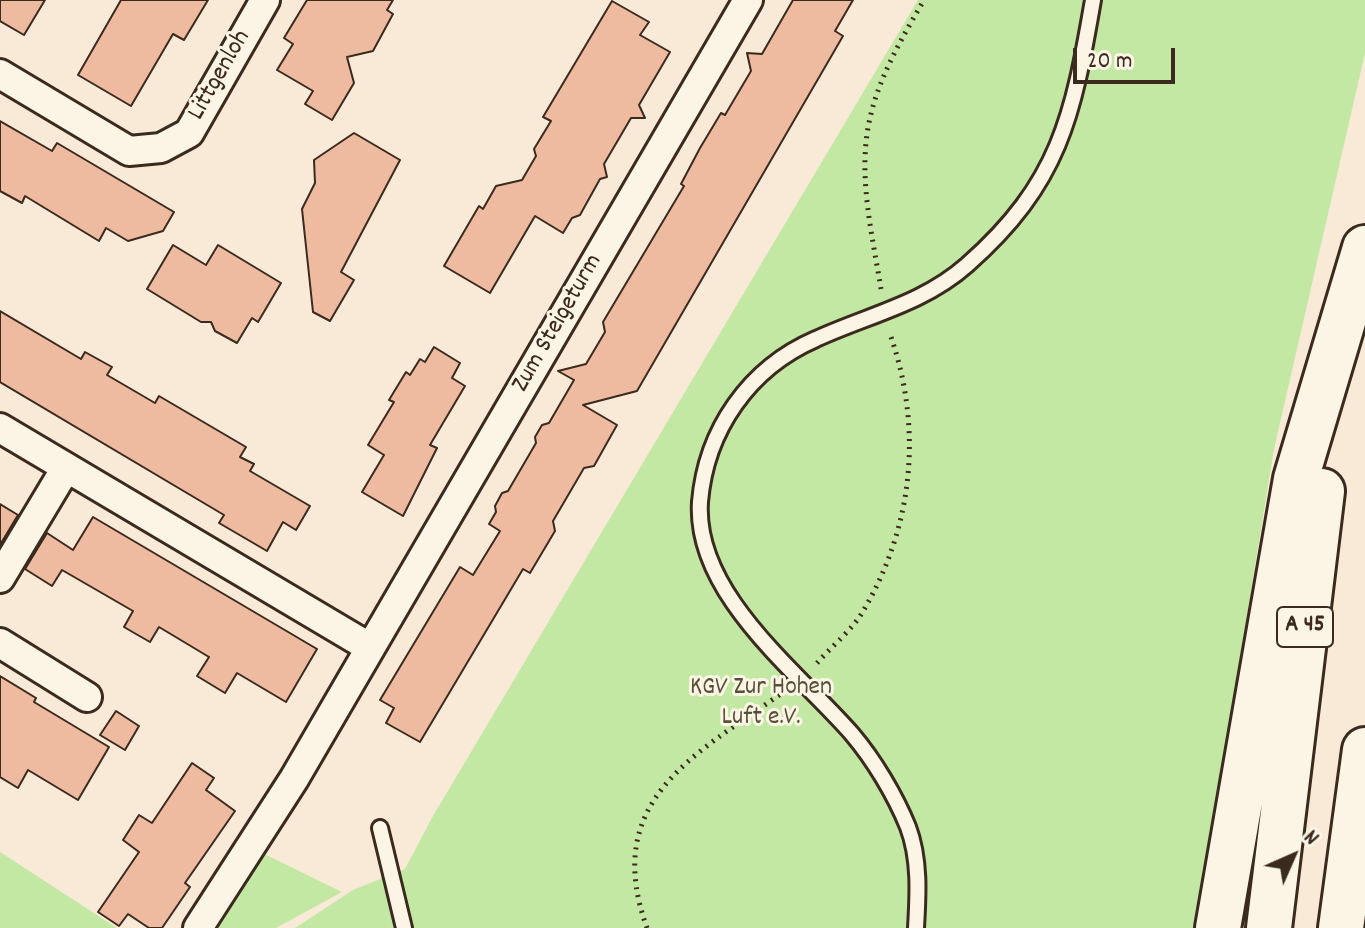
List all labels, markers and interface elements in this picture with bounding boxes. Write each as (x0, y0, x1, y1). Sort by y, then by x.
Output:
street label: Littgenloh (183, 25, 259, 127)
scale bar (1077, 32, 1179, 82)
text: 20 m (1087, 45, 1133, 79)
street label: Zum Steigeturm (507, 249, 611, 399)
road number: A 45 (1277, 607, 1333, 647)
park label: KGV Zur Hohen Luft e.V. (690, 673, 832, 734)
north arrow (1253, 816, 1333, 896)
text: N (1296, 824, 1325, 853)

